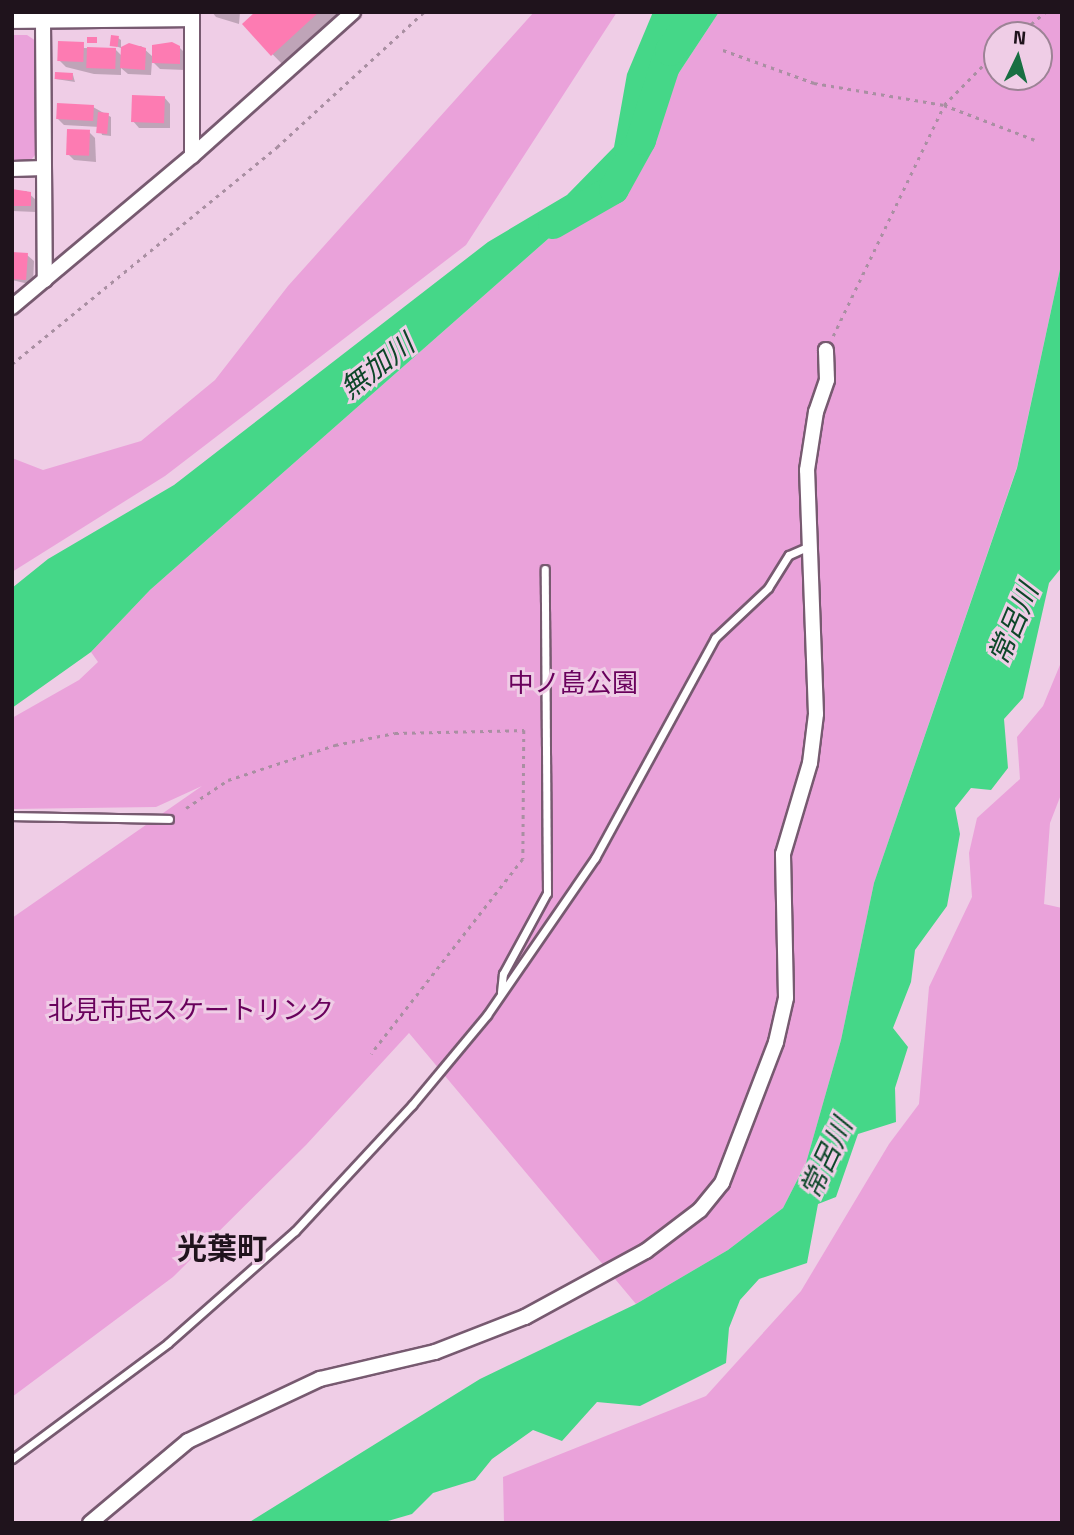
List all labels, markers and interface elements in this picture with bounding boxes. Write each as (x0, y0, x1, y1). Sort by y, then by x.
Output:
north arrow (983, 21, 1053, 91)
text: N (1012, 22, 1028, 52)
water label: 無加川 (334, 327, 420, 405)
water label: 常呂川 (981, 579, 1045, 669)
park label: 中ノ島公園 (508, 667, 638, 699)
park label: 北見市民スケートリンク (48, 994, 334, 1026)
water label: 常呂川 (793, 1113, 859, 1203)
district label: 光葉町 (177, 1230, 267, 1266)

